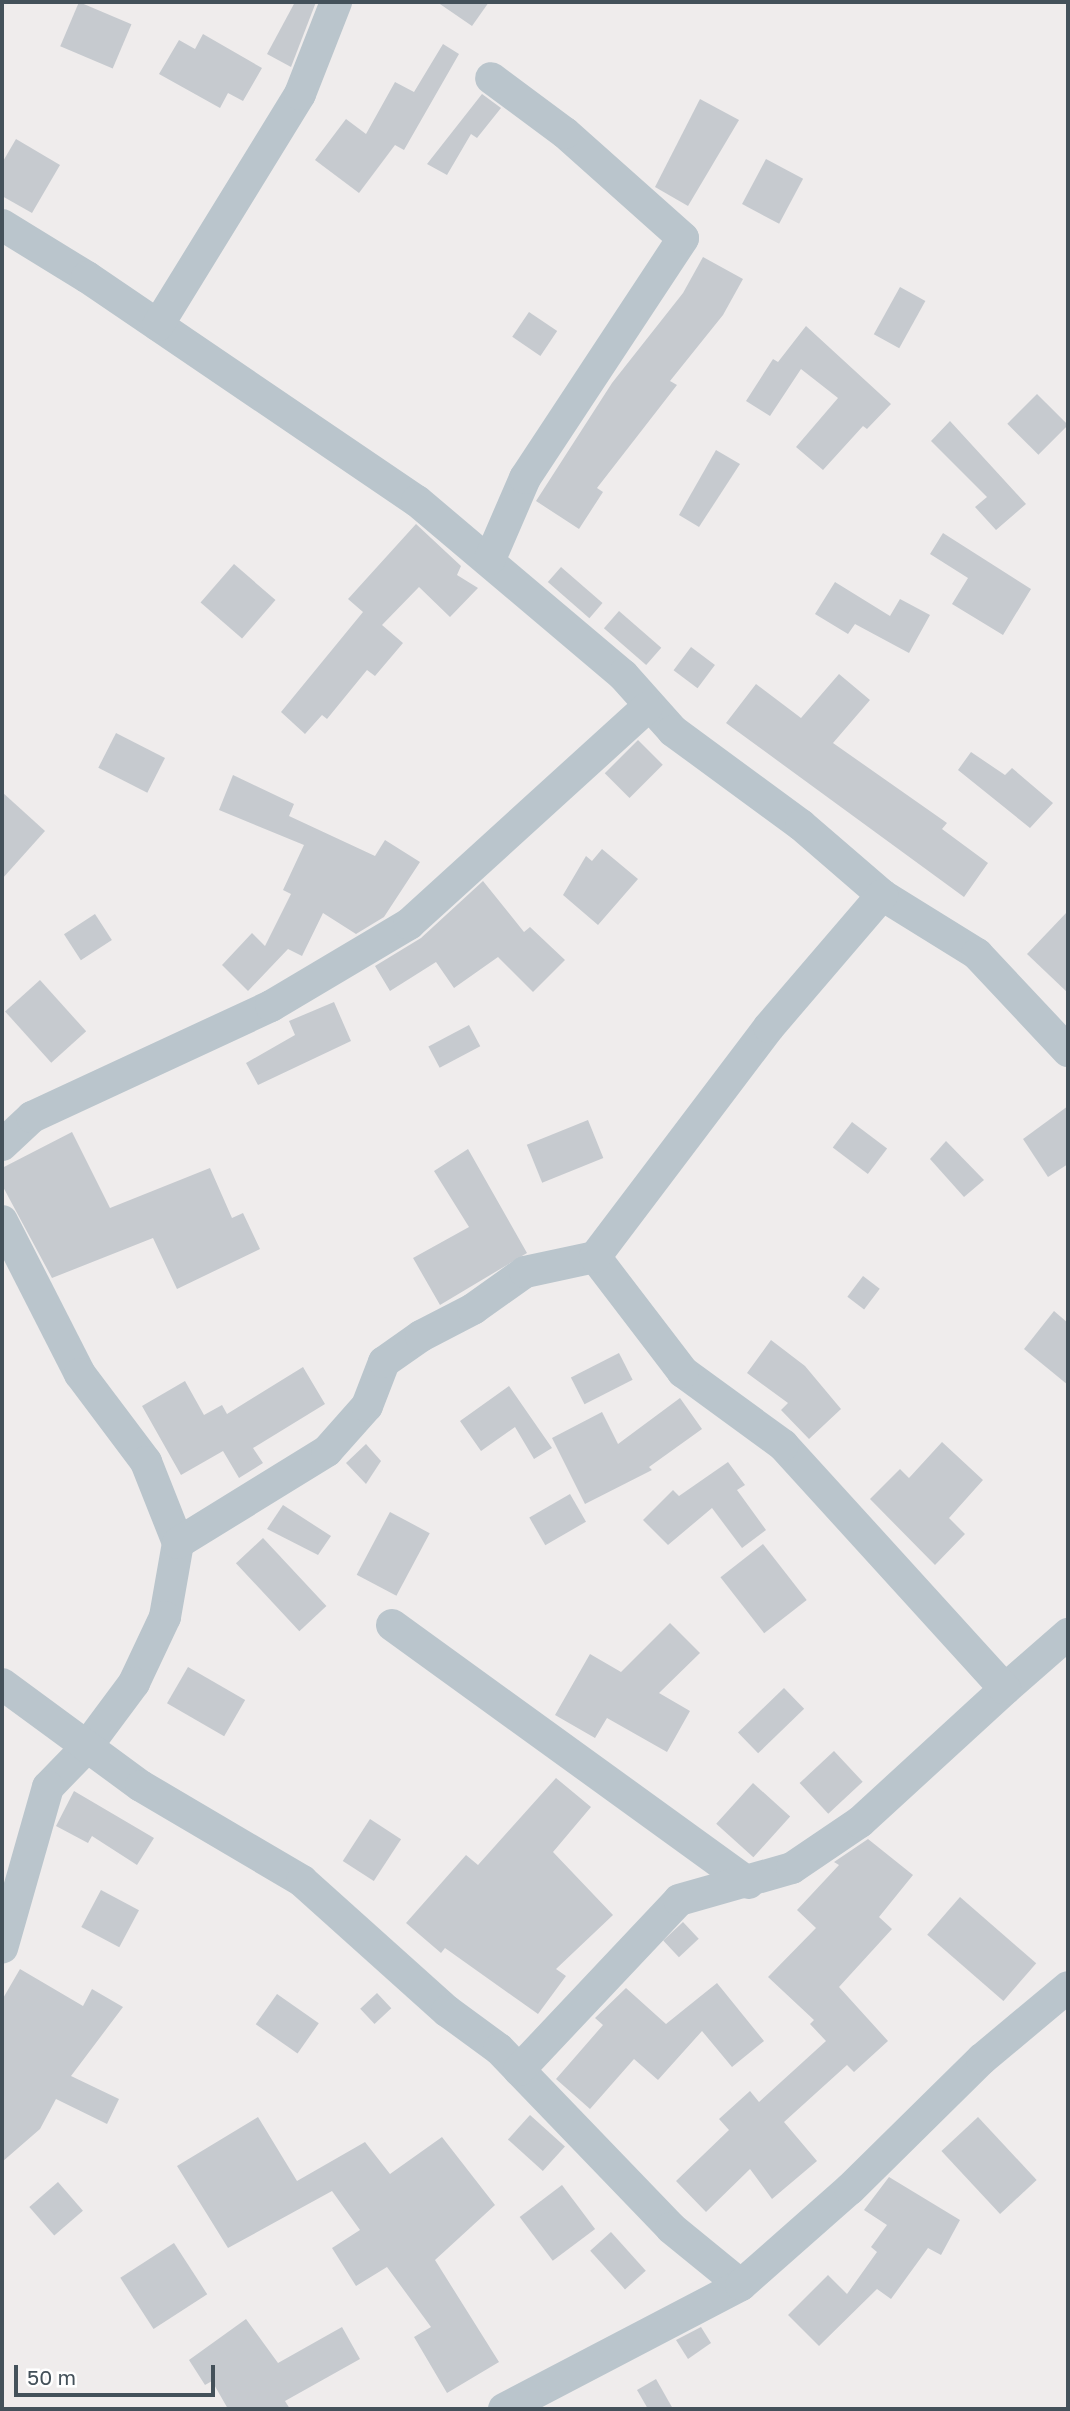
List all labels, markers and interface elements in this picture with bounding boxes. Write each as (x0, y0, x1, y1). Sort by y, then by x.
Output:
scale bar (18, 2352, 219, 2396)
text: 50 m (27, 2364, 76, 2390)

